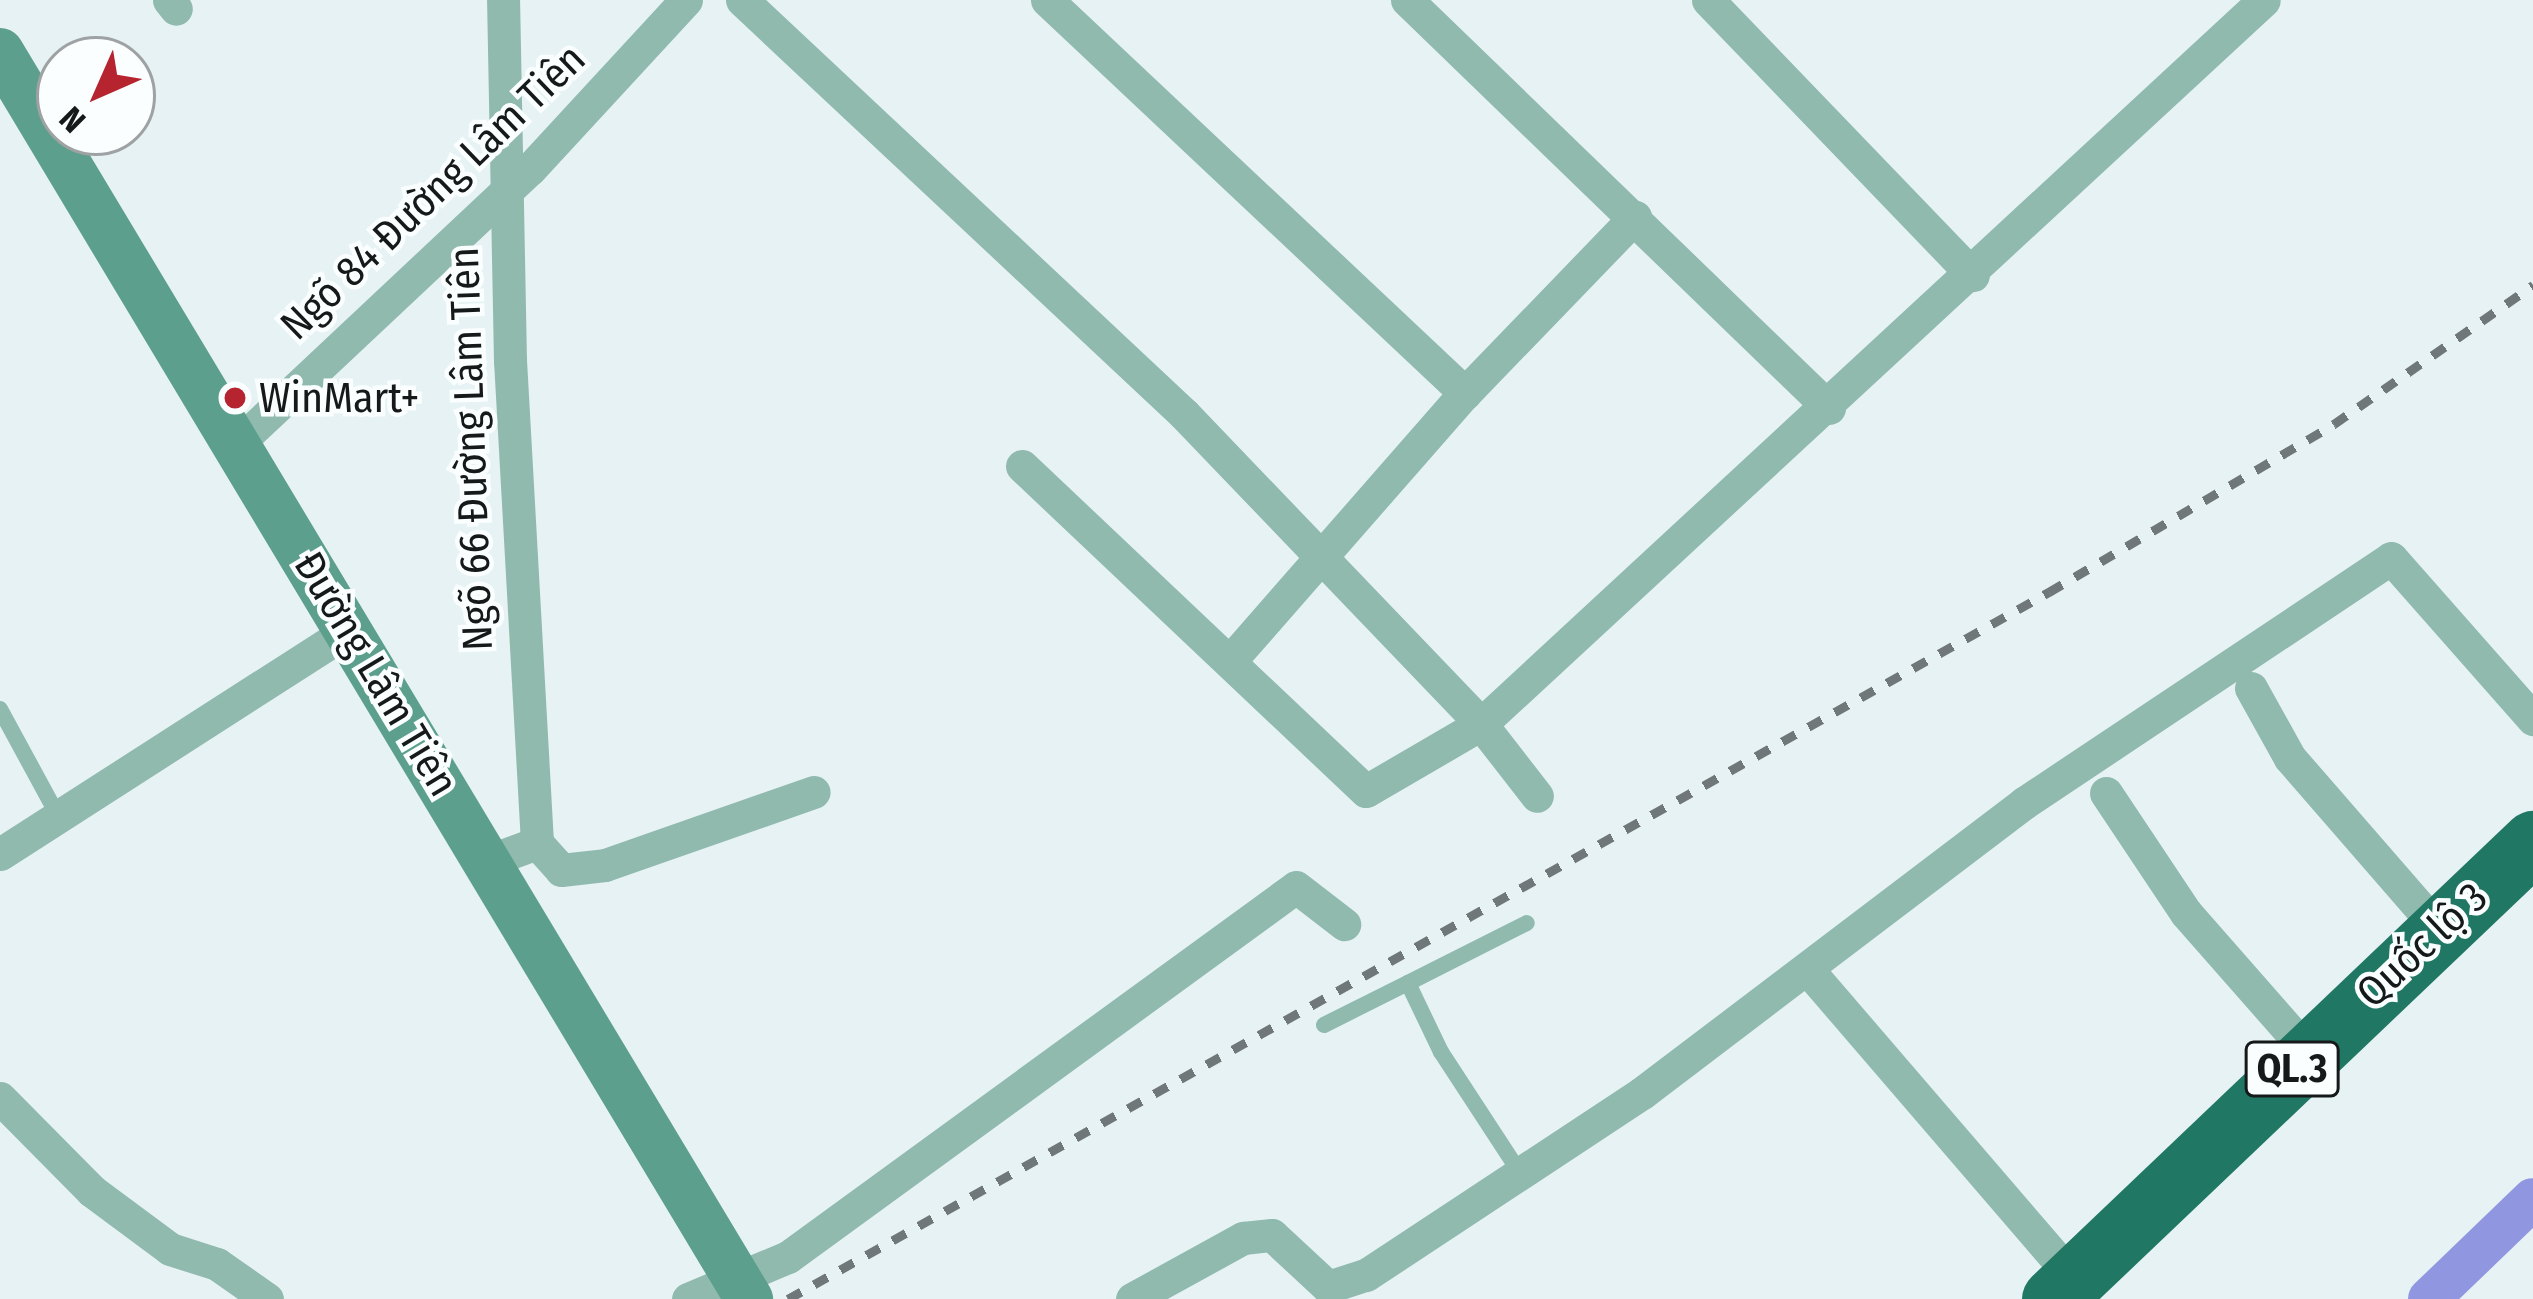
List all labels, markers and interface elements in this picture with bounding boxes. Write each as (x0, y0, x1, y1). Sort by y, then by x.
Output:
street label: Ngõ 84 Đường Lâm Tiên (270, 34, 596, 350)
north arrow (36, 36, 156, 156)
text: N (52, 98, 94, 140)
street label: Ngõ 66 Đường Lâm Tiên (439, 246, 503, 652)
place label: WinMart+ (259, 373, 420, 423)
marker: WinMart+ (222, 385, 248, 411)
street label: Đường Lâm Tiên (283, 543, 469, 805)
street label: Quốc lộ 3 (2346, 872, 2498, 1018)
road number: QL.3 (2244, 1036, 2340, 1102)

